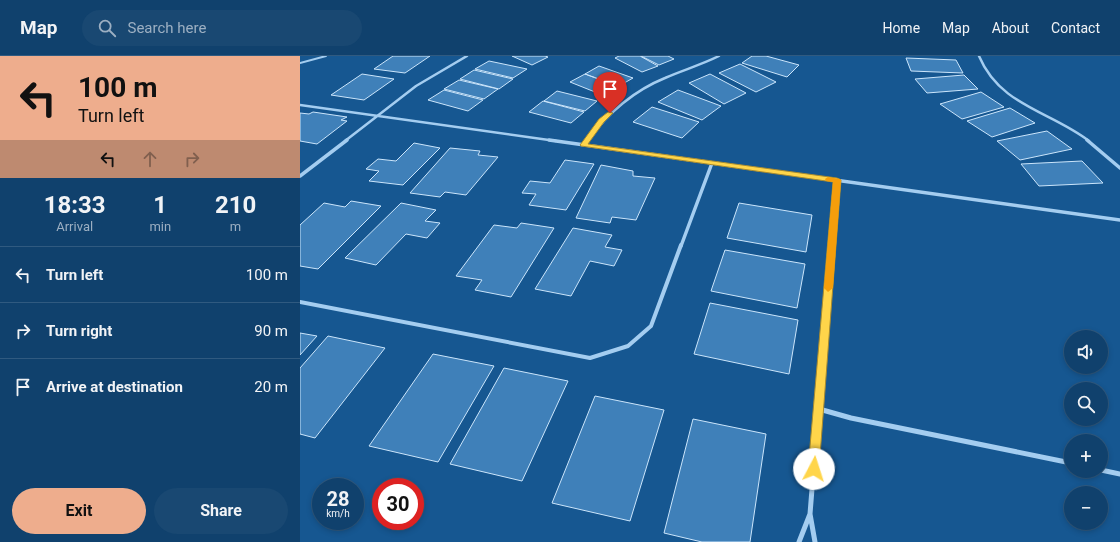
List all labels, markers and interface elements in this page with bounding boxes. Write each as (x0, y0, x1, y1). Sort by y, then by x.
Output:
search box (82, 10, 362, 46)
text: Map (20, 16, 58, 39)
icon: search (96, 17, 118, 39)
text: Search here (128, 19, 206, 37)
text: Home (882, 20, 920, 36)
text: Map (942, 20, 970, 36)
text: About (992, 20, 1029, 36)
text: Contact (1051, 20, 1100, 36)
text: 100 m (78, 71, 157, 104)
icon: left (12, 72, 64, 124)
pin (593, 72, 627, 113)
icon: arrive (599, 78, 621, 100)
text: Turn left (78, 105, 144, 126)
icon: left (97, 148, 119, 170)
icon: ahead (139, 148, 161, 170)
icon: right (181, 148, 203, 170)
text: 18:33 (44, 191, 106, 219)
text: 1 (153, 191, 167, 219)
text: 210 (215, 191, 256, 219)
text: Arrival (56, 219, 93, 234)
text: min (149, 219, 171, 234)
text: m (230, 219, 241, 234)
icon: left (12, 264, 34, 286)
text: Turn left (46, 266, 103, 284)
text: 100 m (246, 266, 288, 284)
icon: right (12, 320, 34, 342)
text: Turn right (46, 322, 112, 340)
text: 90 m (254, 322, 288, 340)
map controls (1064, 330, 1108, 530)
button: sound (1064, 330, 1108, 374)
icon: arrive (12, 376, 34, 398)
text: Arrive at destination (46, 378, 183, 396)
text: 20 m (254, 378, 288, 396)
button: search (1064, 382, 1108, 426)
button: + (1064, 434, 1108, 478)
position arrow (793, 448, 835, 490)
speed limit sign: 30 (372, 478, 424, 530)
button: − (1064, 486, 1108, 530)
text: 28 (327, 487, 349, 511)
button: Exit (12, 488, 146, 534)
button: Share (154, 488, 288, 534)
text: km/h (326, 508, 350, 519)

